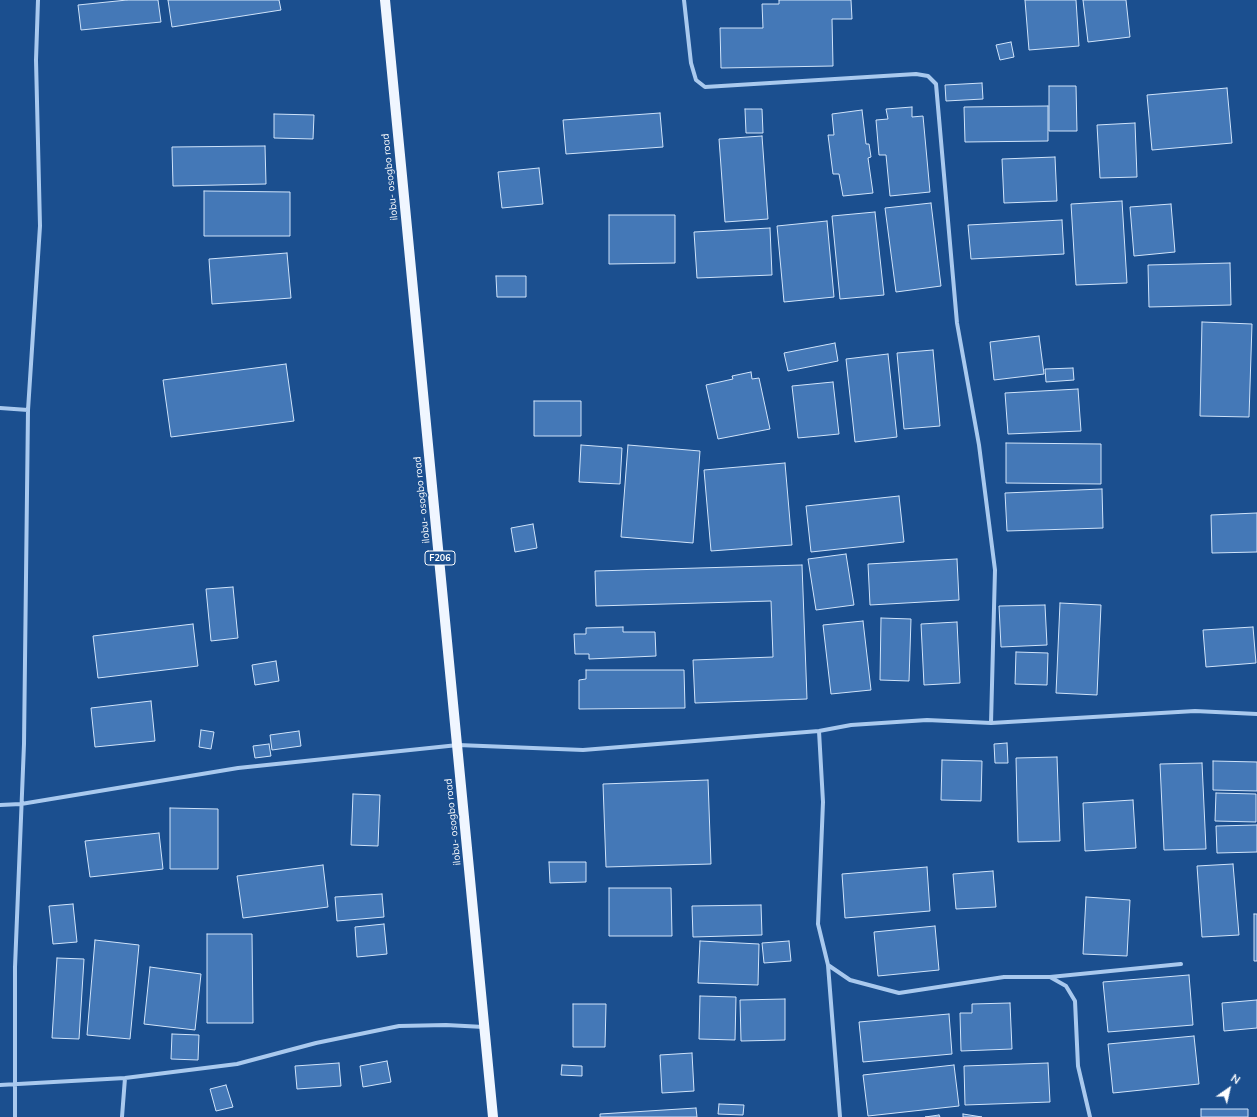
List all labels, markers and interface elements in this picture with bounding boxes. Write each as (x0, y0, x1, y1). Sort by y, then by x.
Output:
street label: ilobu- osogbo road (379, 133, 401, 221)
street label: ilobu- osogbo road (411, 456, 433, 544)
road number: F206 (425, 551, 455, 565)
street label: ilobu- osogbo road (442, 778, 464, 866)
north arrow (1209, 1069, 1249, 1109)
text: N (1228, 1071, 1243, 1087)

